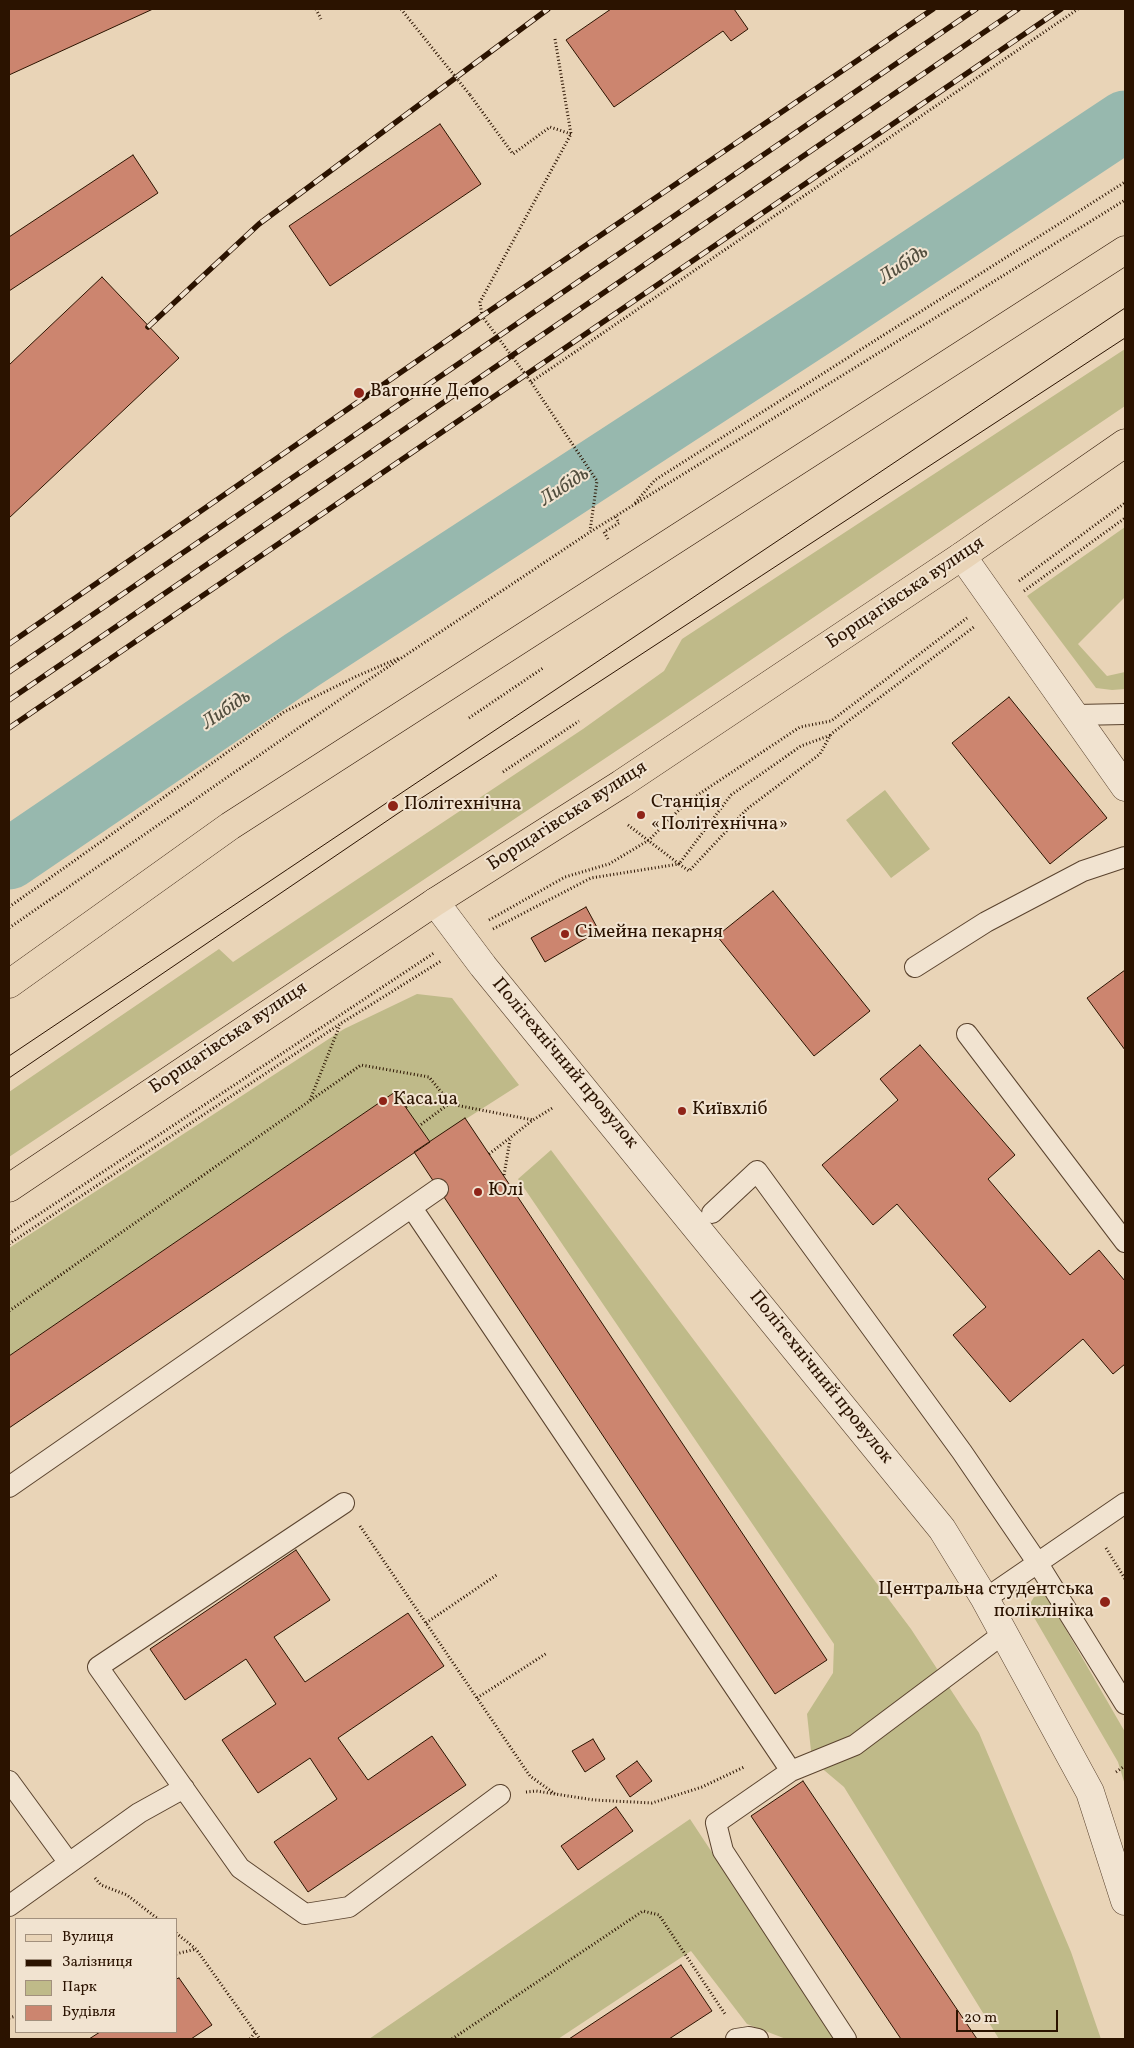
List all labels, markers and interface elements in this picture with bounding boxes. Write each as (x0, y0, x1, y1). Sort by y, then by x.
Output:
water label: Либідь (875, 241, 933, 291)
place label: Вагонне Депо (370, 382, 489, 404)
marker: Вагонне Депо (352, 386, 366, 400)
water label: Либідь (536, 463, 594, 513)
street label: Борщагівська вулиця (823, 533, 989, 655)
water label: Либідь (198, 686, 256, 736)
street label: Борщагівська вулиця (484, 757, 652, 877)
place label: Станція «Політехнічна» (651, 793, 788, 837)
place label: Політехнічна (404, 795, 522, 817)
marker: Політехнічна (386, 799, 400, 813)
marker: Станція «Політехнічна» (635, 809, 647, 821)
place label: Сімейна пекарня (575, 923, 723, 945)
marker: Сімейна пекарня (559, 928, 571, 940)
street label: Політехнічний провулок (486, 974, 642, 1154)
street label: Борщагівська вулиця (146, 978, 312, 1100)
place label: Каса.ua (393, 1090, 458, 1112)
marker: Каса.ua (377, 1095, 389, 1107)
place label: Київхліб (692, 1100, 767, 1122)
marker: Київхліб (676, 1105, 688, 1117)
place label: Юлі (488, 1181, 523, 1203)
marker: Юлі (472, 1186, 484, 1198)
street label: Політехнічний провулок (743, 1287, 897, 1469)
place label: Центральна студентська поліклініка (878, 1580, 1094, 1624)
marker: Центральна студентська поліклініка (1098, 1595, 1112, 1609)
legend (15, 1918, 178, 2033)
text: Вулиця (62, 1927, 113, 1948)
text: Залізниця (62, 1952, 133, 1973)
text: Парк (62, 1977, 97, 1998)
scale bar (959, 2000, 1062, 2032)
text: Будівля (62, 2002, 116, 2023)
text: 20 m (964, 2008, 997, 2029)

